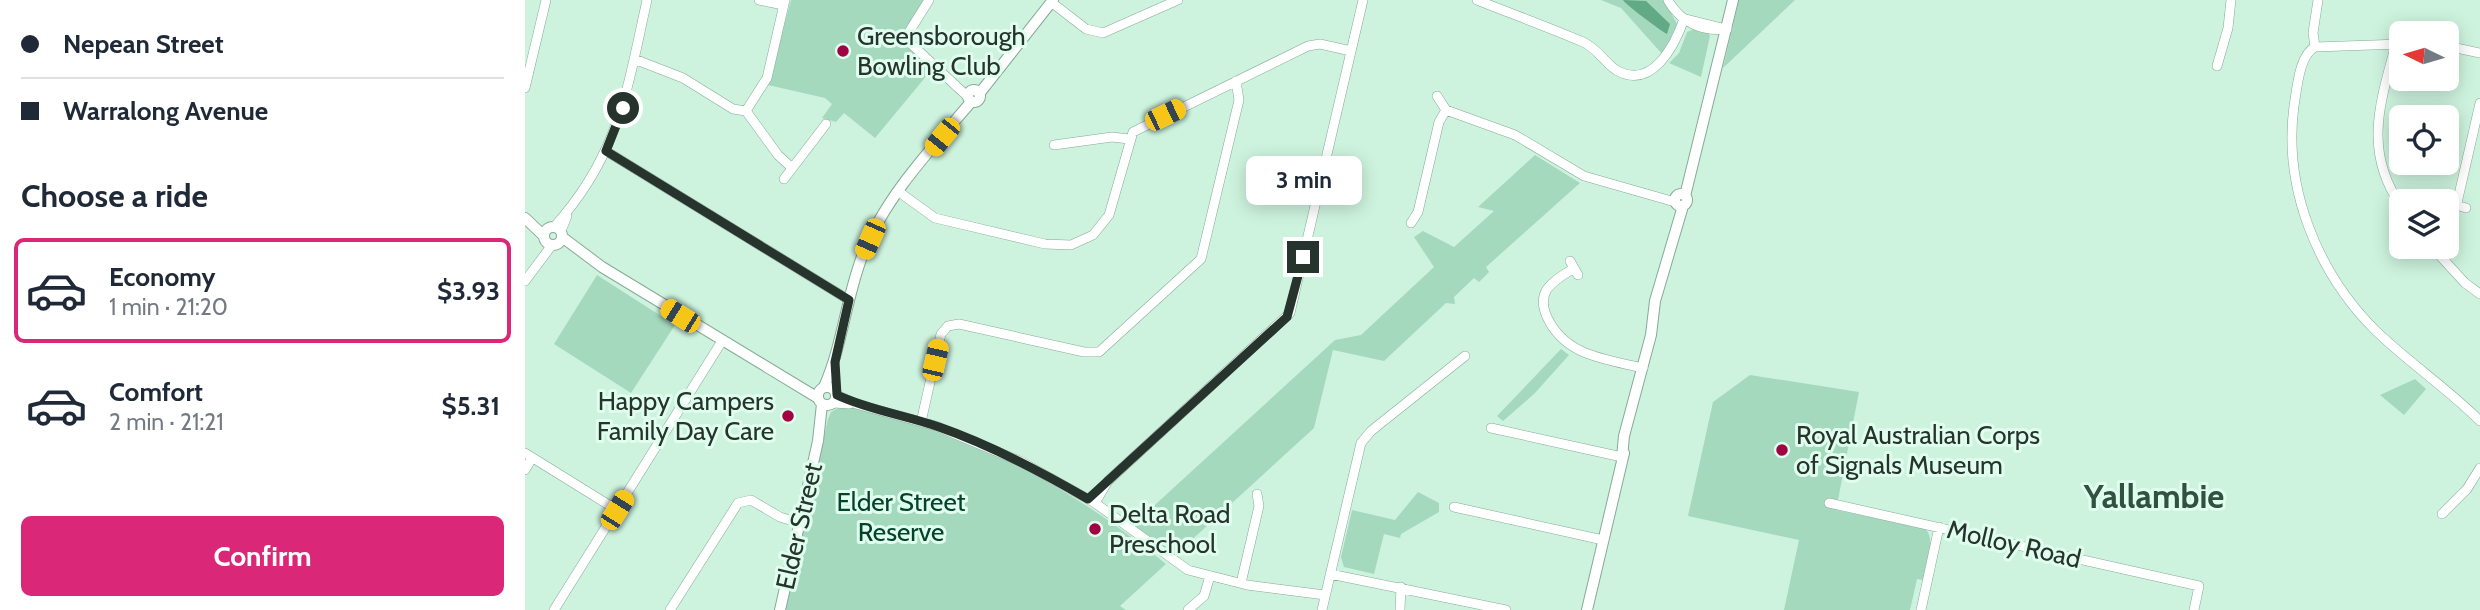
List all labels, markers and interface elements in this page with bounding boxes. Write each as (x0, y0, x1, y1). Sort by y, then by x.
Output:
place label: Greensborough Bowling Club (857, 20, 1026, 82)
north arrow (2389, 21, 2459, 91)
map controls (2389, 21, 2459, 259)
text: Nepean Street (63, 28, 224, 60)
marker: Greensborough Bowling Club (835, 43, 851, 59)
route start (607, 92, 639, 124)
text: Warralong Avenue (63, 95, 268, 127)
car (1142, 96, 1189, 134)
button: locate (2389, 105, 2459, 175)
car (921, 114, 964, 160)
callout: 3 min (1245, 156, 1361, 204)
text: 3 min (1276, 166, 1332, 194)
text: Choose a ride (21, 176, 208, 215)
button: layers (2389, 189, 2459, 259)
car (852, 216, 889, 262)
route end (1287, 241, 1319, 273)
icon: car (25, 259, 88, 322)
text: Economy (109, 261, 215, 293)
text: $3.93 (437, 275, 500, 307)
text: 1 min · 21:20 (109, 293, 228, 321)
car (657, 296, 704, 336)
car (921, 337, 950, 383)
icon: car (25, 374, 88, 437)
text: Comfort (109, 376, 203, 408)
place label: Happy Campers Family Day Care (597, 385, 774, 447)
text: $5.31 (442, 390, 500, 422)
text: 2 min · 21:21 (109, 408, 224, 436)
marker: Happy Campers Family Day Care (780, 408, 796, 424)
place label: Royal Australian Corps of Signals Museum (1796, 419, 2040, 481)
marker: Royal Australian Corps of Signals Museum (1774, 442, 1790, 458)
street label: Elder Street (769, 459, 829, 592)
district label: Yallambie (2083, 476, 2224, 516)
park label: Elder Street Reserve (836, 486, 966, 548)
car (597, 487, 638, 533)
place label: Delta Road Preschool (1109, 498, 1231, 560)
street label: Molloy Road (1944, 513, 2084, 575)
button: Confirm (21, 516, 504, 596)
marker: Delta Road Preschool (1087, 521, 1103, 537)

